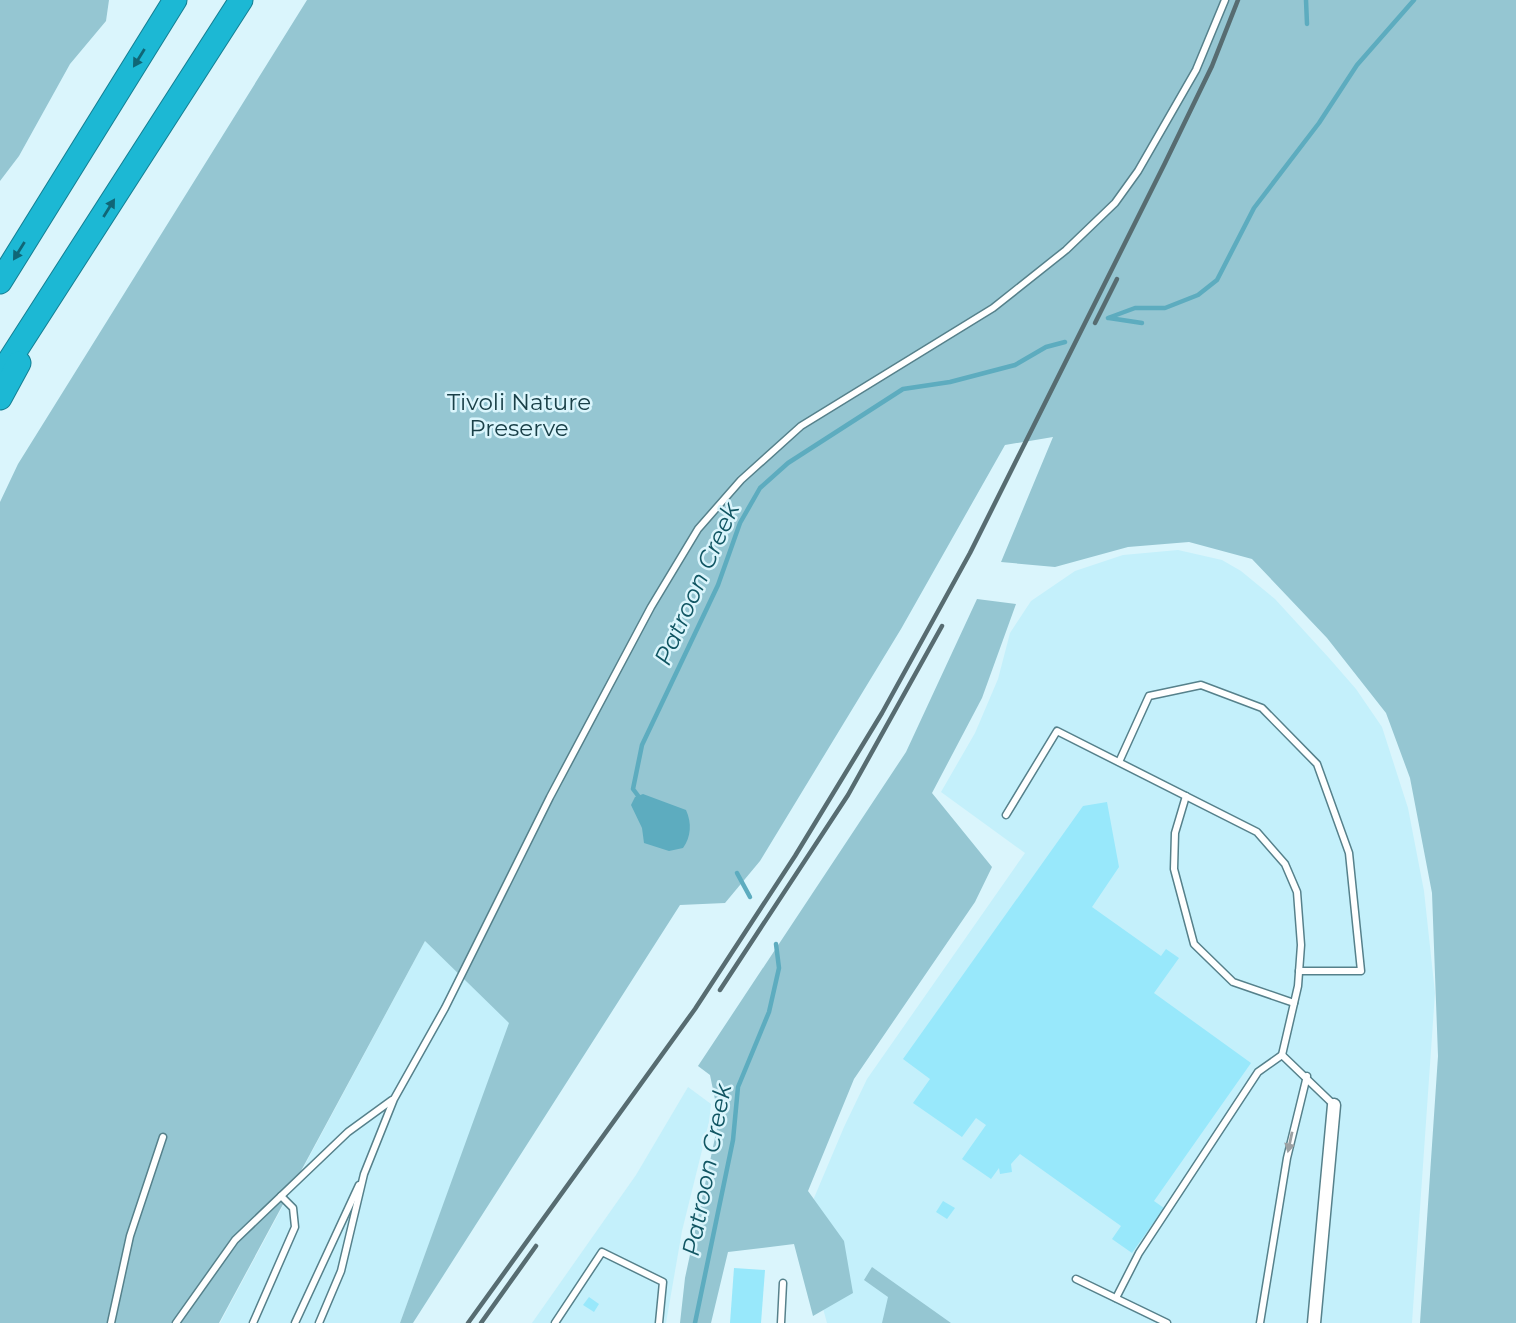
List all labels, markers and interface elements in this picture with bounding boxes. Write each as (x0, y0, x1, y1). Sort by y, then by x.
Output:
one-way arrow (133, 48, 146, 68)
one-way arrow (102, 198, 115, 217)
one-way arrow (13, 242, 25, 261)
park label: Tivoli Nature Preserve (447, 388, 591, 442)
water label: Patroon Creek (648, 497, 746, 670)
water label: Patroon Creek (676, 1080, 738, 1258)
one-way arrow (1285, 1131, 1296, 1153)

